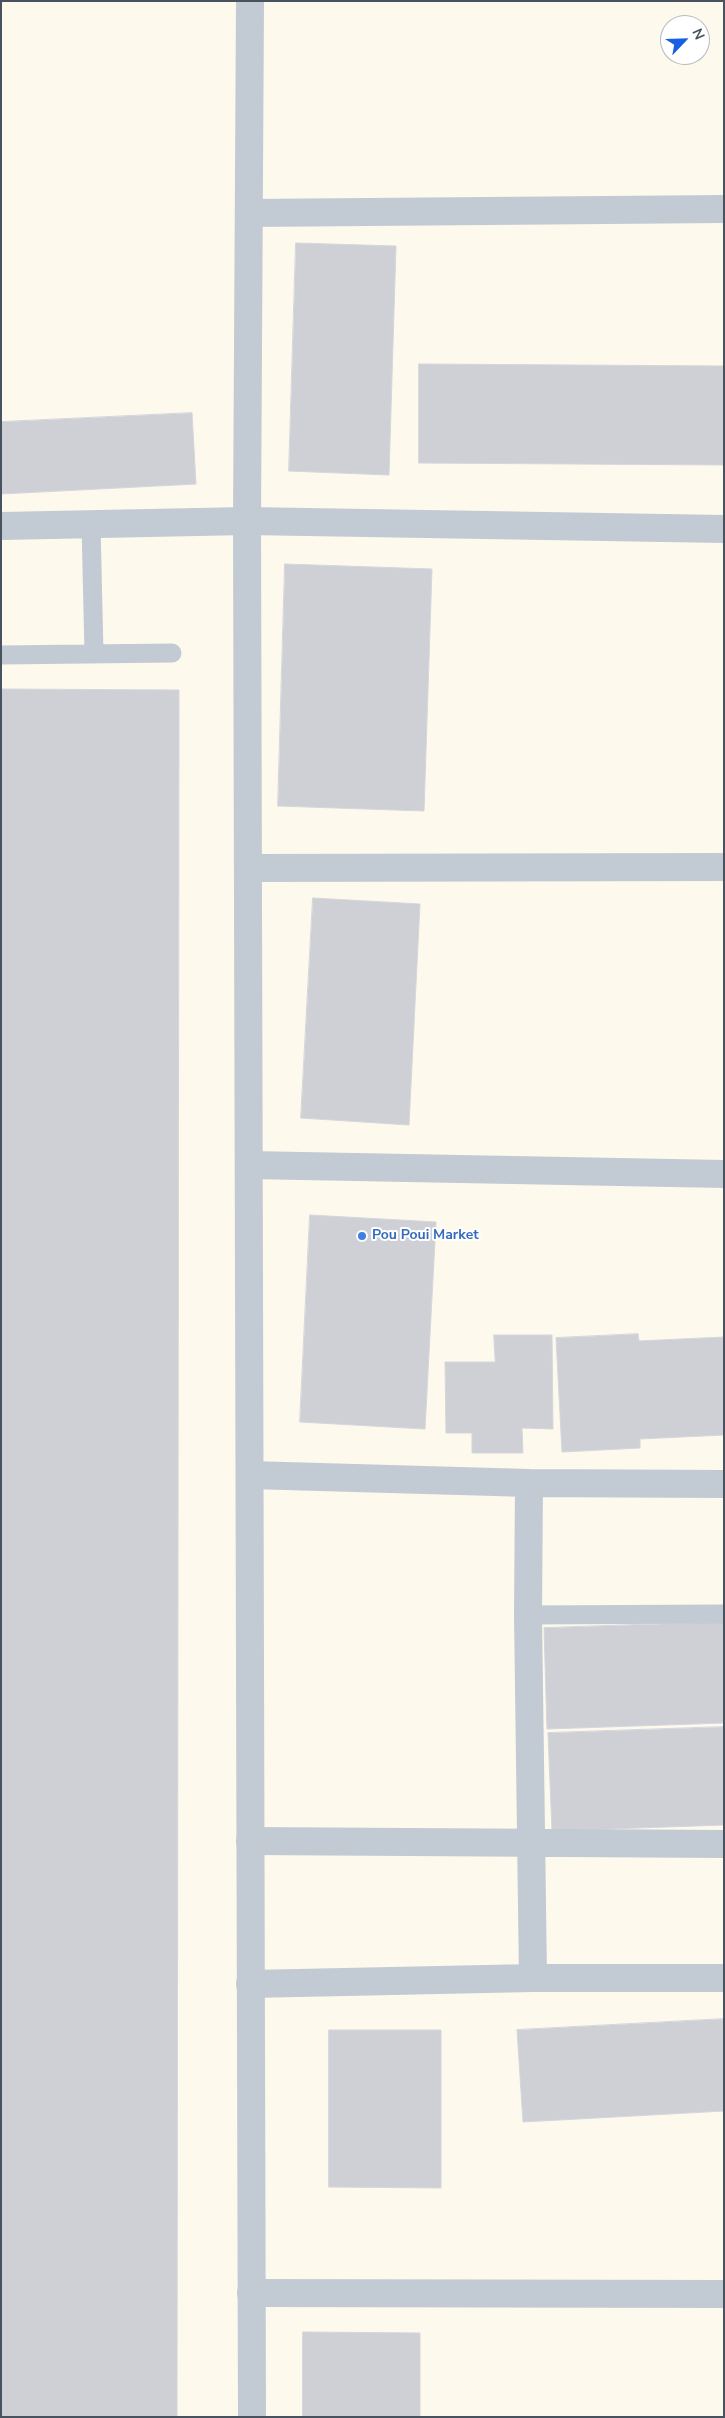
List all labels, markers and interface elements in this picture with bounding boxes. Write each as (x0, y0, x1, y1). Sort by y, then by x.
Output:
north arrow (660, 15, 710, 65)
text: N (687, 25, 709, 43)
place label: Pou Poui Market (372, 1228, 479, 1244)
marker: Pou Poui Market (356, 1230, 368, 1242)

